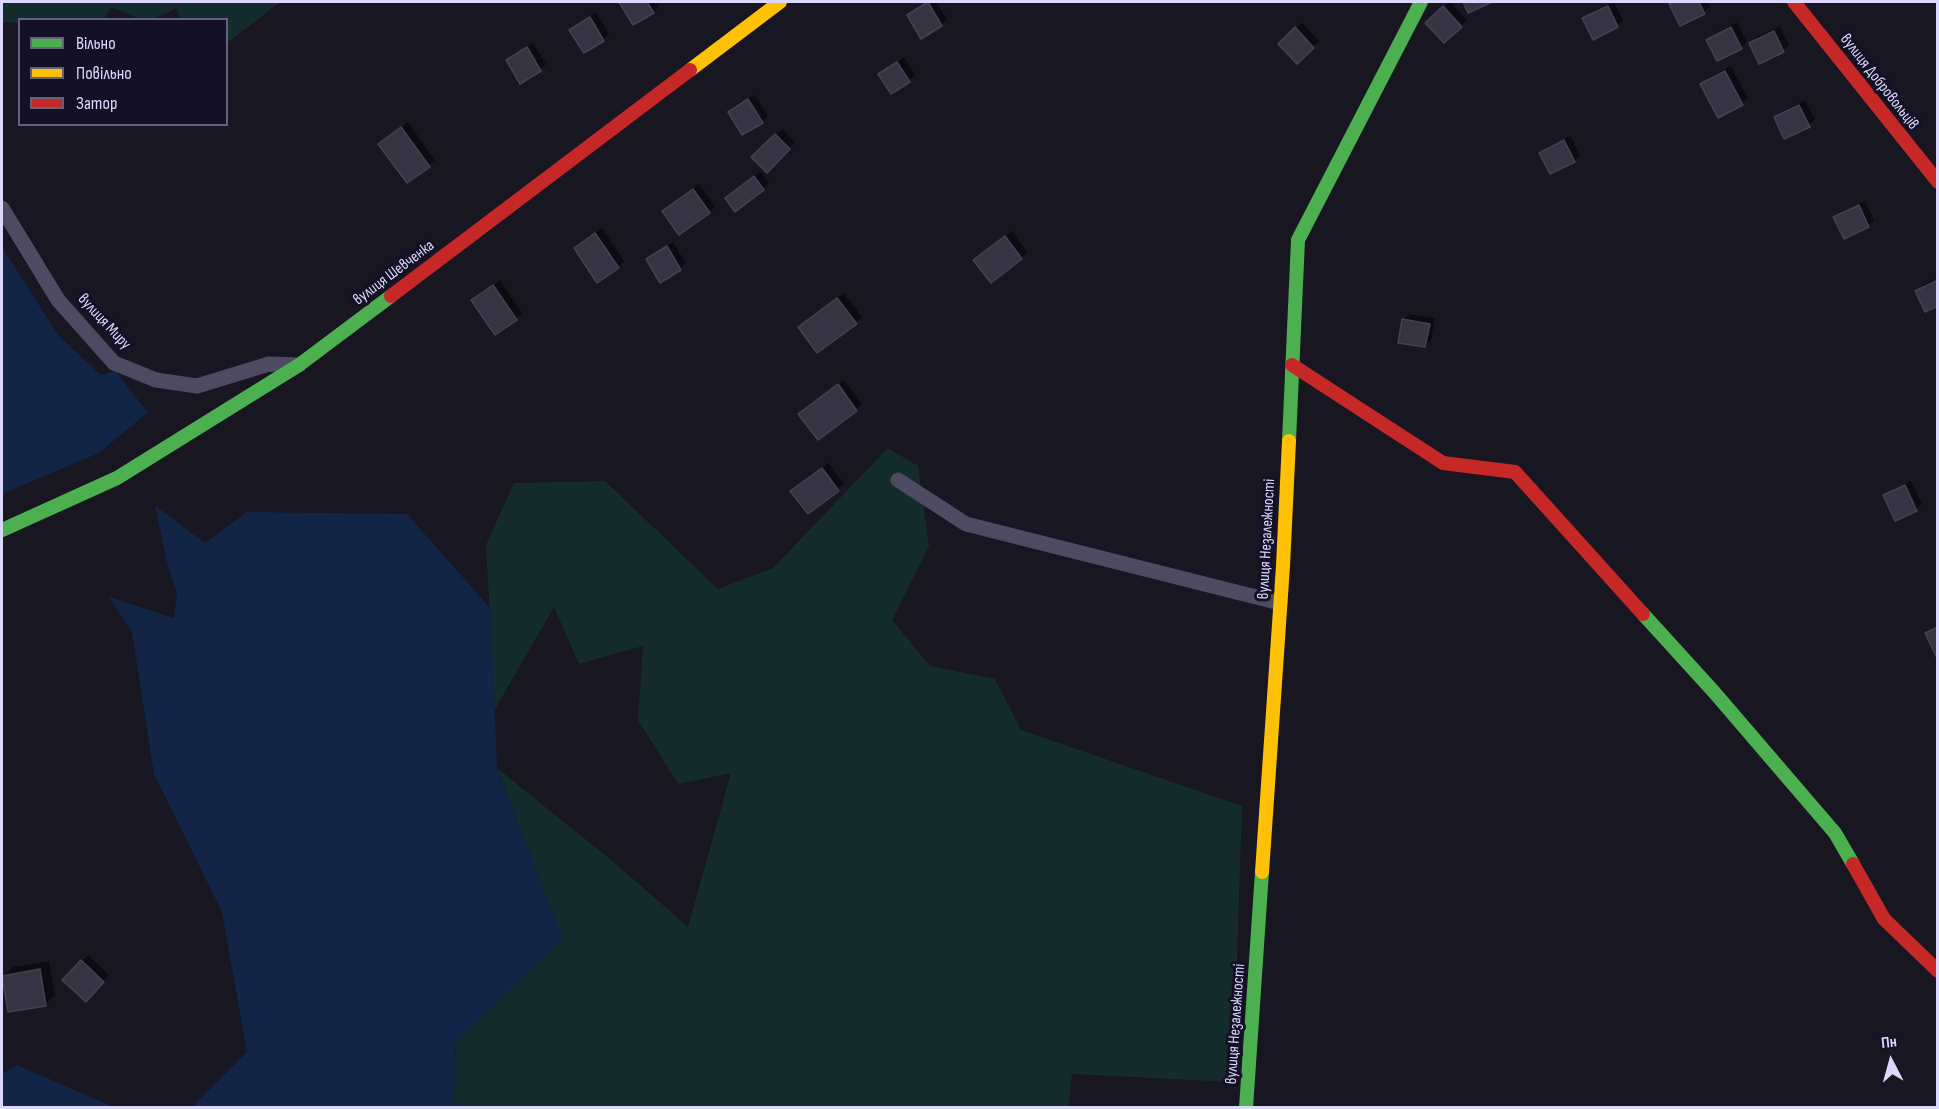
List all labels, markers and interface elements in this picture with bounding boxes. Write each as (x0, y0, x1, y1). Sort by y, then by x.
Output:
legend (18, 18, 228, 126)
street label: вулиця Добровольців (1836, 30, 1922, 134)
text: Вільно (76, 33, 116, 54)
text: Повільно (76, 63, 132, 84)
text: Затор (76, 93, 117, 114)
street label: вулиця Шевченка (350, 236, 438, 310)
street label: вулиця Миру (73, 290, 135, 354)
street label: вулиця Незалежності (1254, 478, 1280, 600)
street label: вулиця Незалежності (1222, 963, 1250, 1085)
north arrow (1861, 1031, 1921, 1091)
text: Пн (1880, 1032, 1898, 1053)

